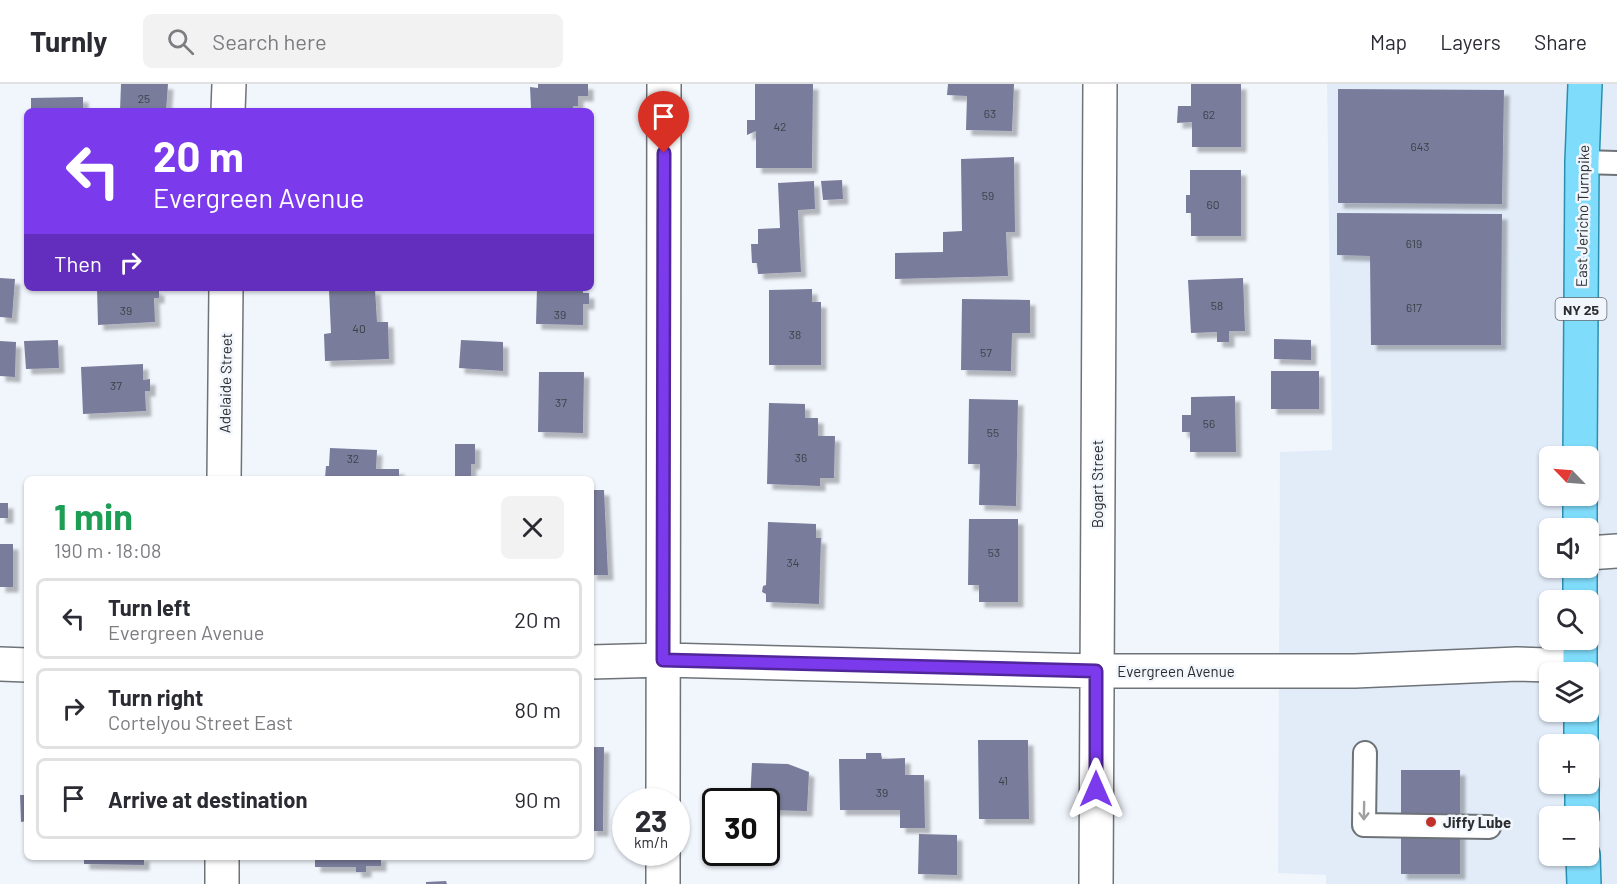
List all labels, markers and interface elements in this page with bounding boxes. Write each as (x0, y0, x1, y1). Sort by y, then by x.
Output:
search box (143, 14, 563, 68)
text: Turnly (30, 24, 107, 58)
icon: search (164, 25, 197, 58)
text: Search here (212, 28, 327, 54)
text: Map (1370, 29, 1407, 54)
text: Layers (1440, 29, 1501, 54)
text: Share (1534, 29, 1587, 54)
house number: 25 (138, 91, 150, 105)
pin (638, 91, 689, 153)
icon: arrive (647, 100, 680, 133)
house number: 63 (984, 106, 996, 120)
house number: 62 (1203, 107, 1215, 121)
house number: 42 (773, 119, 787, 133)
text: 20 m (153, 130, 244, 180)
icon: left (54, 132, 132, 210)
house number: 643 (1411, 139, 1429, 153)
street label: East Jericho Turnpike (1572, 145, 1592, 287)
text: Evergreen Avenue (153, 181, 364, 213)
house number: 59 (982, 188, 994, 202)
house number: 60 (1207, 197, 1219, 211)
house number: 619 (1406, 236, 1422, 250)
icon: right (114, 246, 147, 279)
text: Then (54, 250, 102, 276)
house number: 58 (1211, 298, 1223, 312)
road number: NY 25 (1556, 298, 1606, 320)
house number: 617 (1406, 300, 1422, 314)
house number: 39 (120, 303, 132, 317)
house number: 39 (554, 307, 566, 321)
house number: 40 (352, 321, 366, 335)
house number: 38 (789, 327, 801, 341)
street label: Adelaide Street (215, 333, 235, 433)
house number: 57 (980, 345, 992, 359)
house number: 37 (110, 378, 122, 392)
house number: 37 (555, 395, 567, 409)
house number: 56 (1203, 416, 1215, 430)
house number: 55 (987, 425, 999, 439)
street label: Bogart Street (1088, 440, 1106, 528)
north arrow (1539, 446, 1599, 506)
map controls (1539, 446, 1599, 866)
house number: 36 (795, 450, 807, 464)
house number: 32 (347, 451, 359, 465)
text: 1 min (54, 494, 133, 537)
button: close (501, 496, 564, 559)
button: sound (1539, 518, 1599, 578)
text: 190 m · 18:08 (54, 538, 161, 562)
house number: 53 (988, 545, 1000, 559)
house number: 34 (787, 555, 799, 569)
button: search (1539, 590, 1599, 650)
text: Turn left (108, 594, 191, 620)
icon: left (57, 602, 90, 635)
text: 20 m (514, 606, 561, 632)
text: Evergreen Avenue (108, 620, 265, 644)
street label: Evergreen Avenue (1117, 662, 1235, 680)
button: layers (1539, 662, 1599, 722)
text: Turn right (108, 684, 203, 710)
icon: right (57, 692, 90, 725)
text: 80 m (515, 696, 561, 722)
text: Cortelyou Street East (108, 710, 293, 734)
button: + (1539, 734, 1599, 794)
position arrow (1064, 757, 1128, 821)
house number: 41 (998, 773, 1008, 787)
icon: arrive (57, 782, 90, 815)
house number: 39 (876, 785, 888, 799)
text: Arrive at destination (108, 786, 307, 812)
text: 90 m (515, 786, 561, 812)
speed limit sign: 30 (702, 788, 780, 866)
one-way arrow (1358, 801, 1370, 821)
text: 23 (635, 802, 667, 838)
button: − (1539, 806, 1599, 866)
place label: Jiffy Lube (1443, 813, 1511, 831)
marker: Jiffy Lube (1424, 815, 1438, 829)
text: km/h (634, 833, 668, 851)

